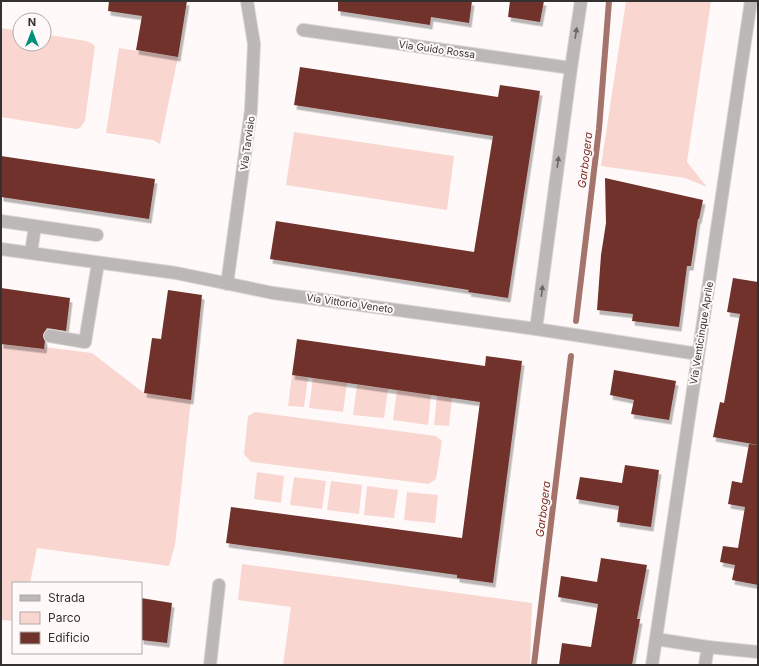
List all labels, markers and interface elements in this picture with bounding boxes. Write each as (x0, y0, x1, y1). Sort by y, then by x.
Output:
north arrow (12, 12, 52, 52)
text: N (28, 15, 36, 29)
one-way arrow (573, 27, 579, 39)
street label: Via Guido Rossa (398, 38, 476, 60)
street label: Via Tarvisio (237, 115, 257, 171)
water label: Garbogera (575, 131, 595, 189)
one-way arrow (555, 156, 561, 168)
street label: Via Venticinque Aprile (687, 281, 715, 385)
one-way arrow (538, 285, 545, 297)
street label: Via Vittorio Veneto (306, 291, 394, 315)
water label: Garbogera (533, 480, 553, 538)
legend (12, 582, 142, 654)
text: Strada (48, 590, 85, 605)
text: Parco (48, 610, 81, 625)
text: Edificio (48, 630, 90, 645)

